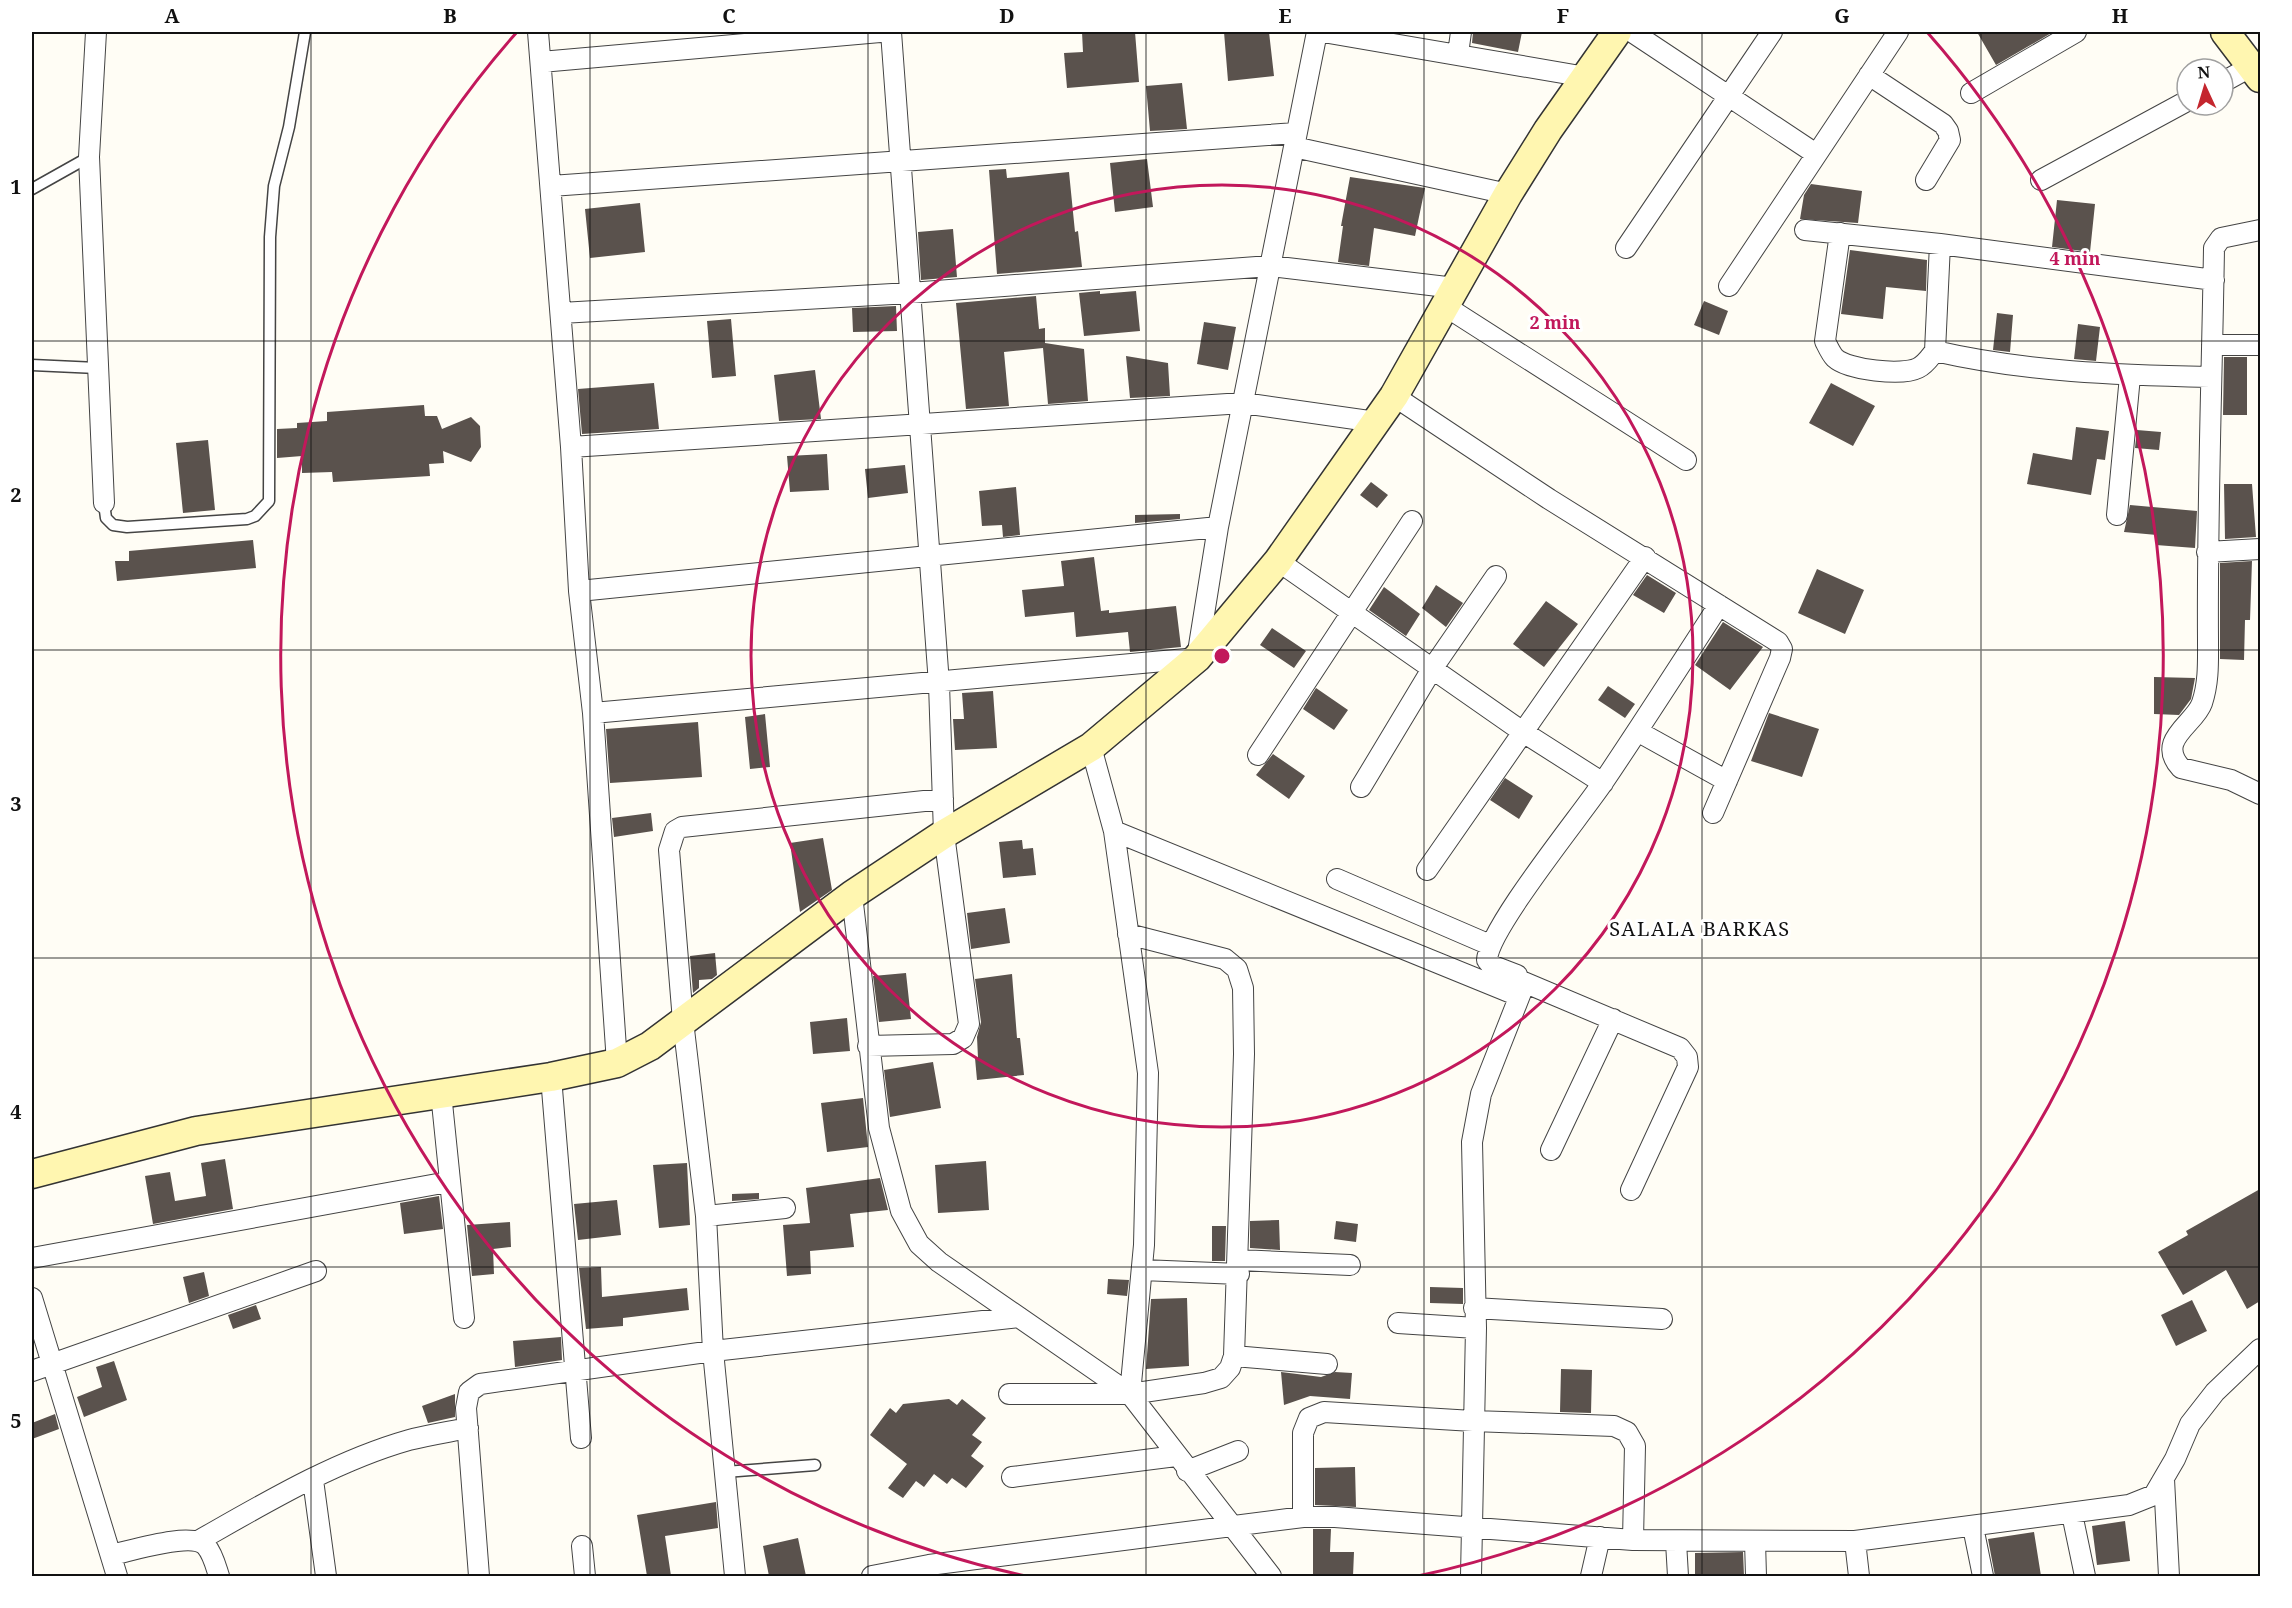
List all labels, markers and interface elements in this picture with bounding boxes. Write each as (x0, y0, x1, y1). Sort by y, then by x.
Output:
text: A (164, 2, 180, 29)
text: B (443, 2, 457, 29)
text: C (722, 2, 736, 29)
text: D (999, 2, 1015, 29)
text: E (1278, 2, 1292, 29)
text: F (1557, 2, 1569, 29)
text: G (1834, 2, 1850, 29)
text: H (2112, 2, 2128, 29)
north arrow (2175, 57, 2235, 117)
text: N (2197, 61, 2211, 83)
text: 1 (10, 173, 22, 200)
text: 4 min (2050, 246, 2100, 270)
text: 2 min (1530, 310, 1580, 334)
text: 2 (10, 481, 22, 508)
centre of rings (1212, 646, 1232, 666)
text: 3 (10, 790, 22, 817)
district label: SALALA BARKAS (1609, 915, 1791, 942)
text: 4 (10, 1098, 22, 1125)
text: 5 (10, 1407, 22, 1434)

